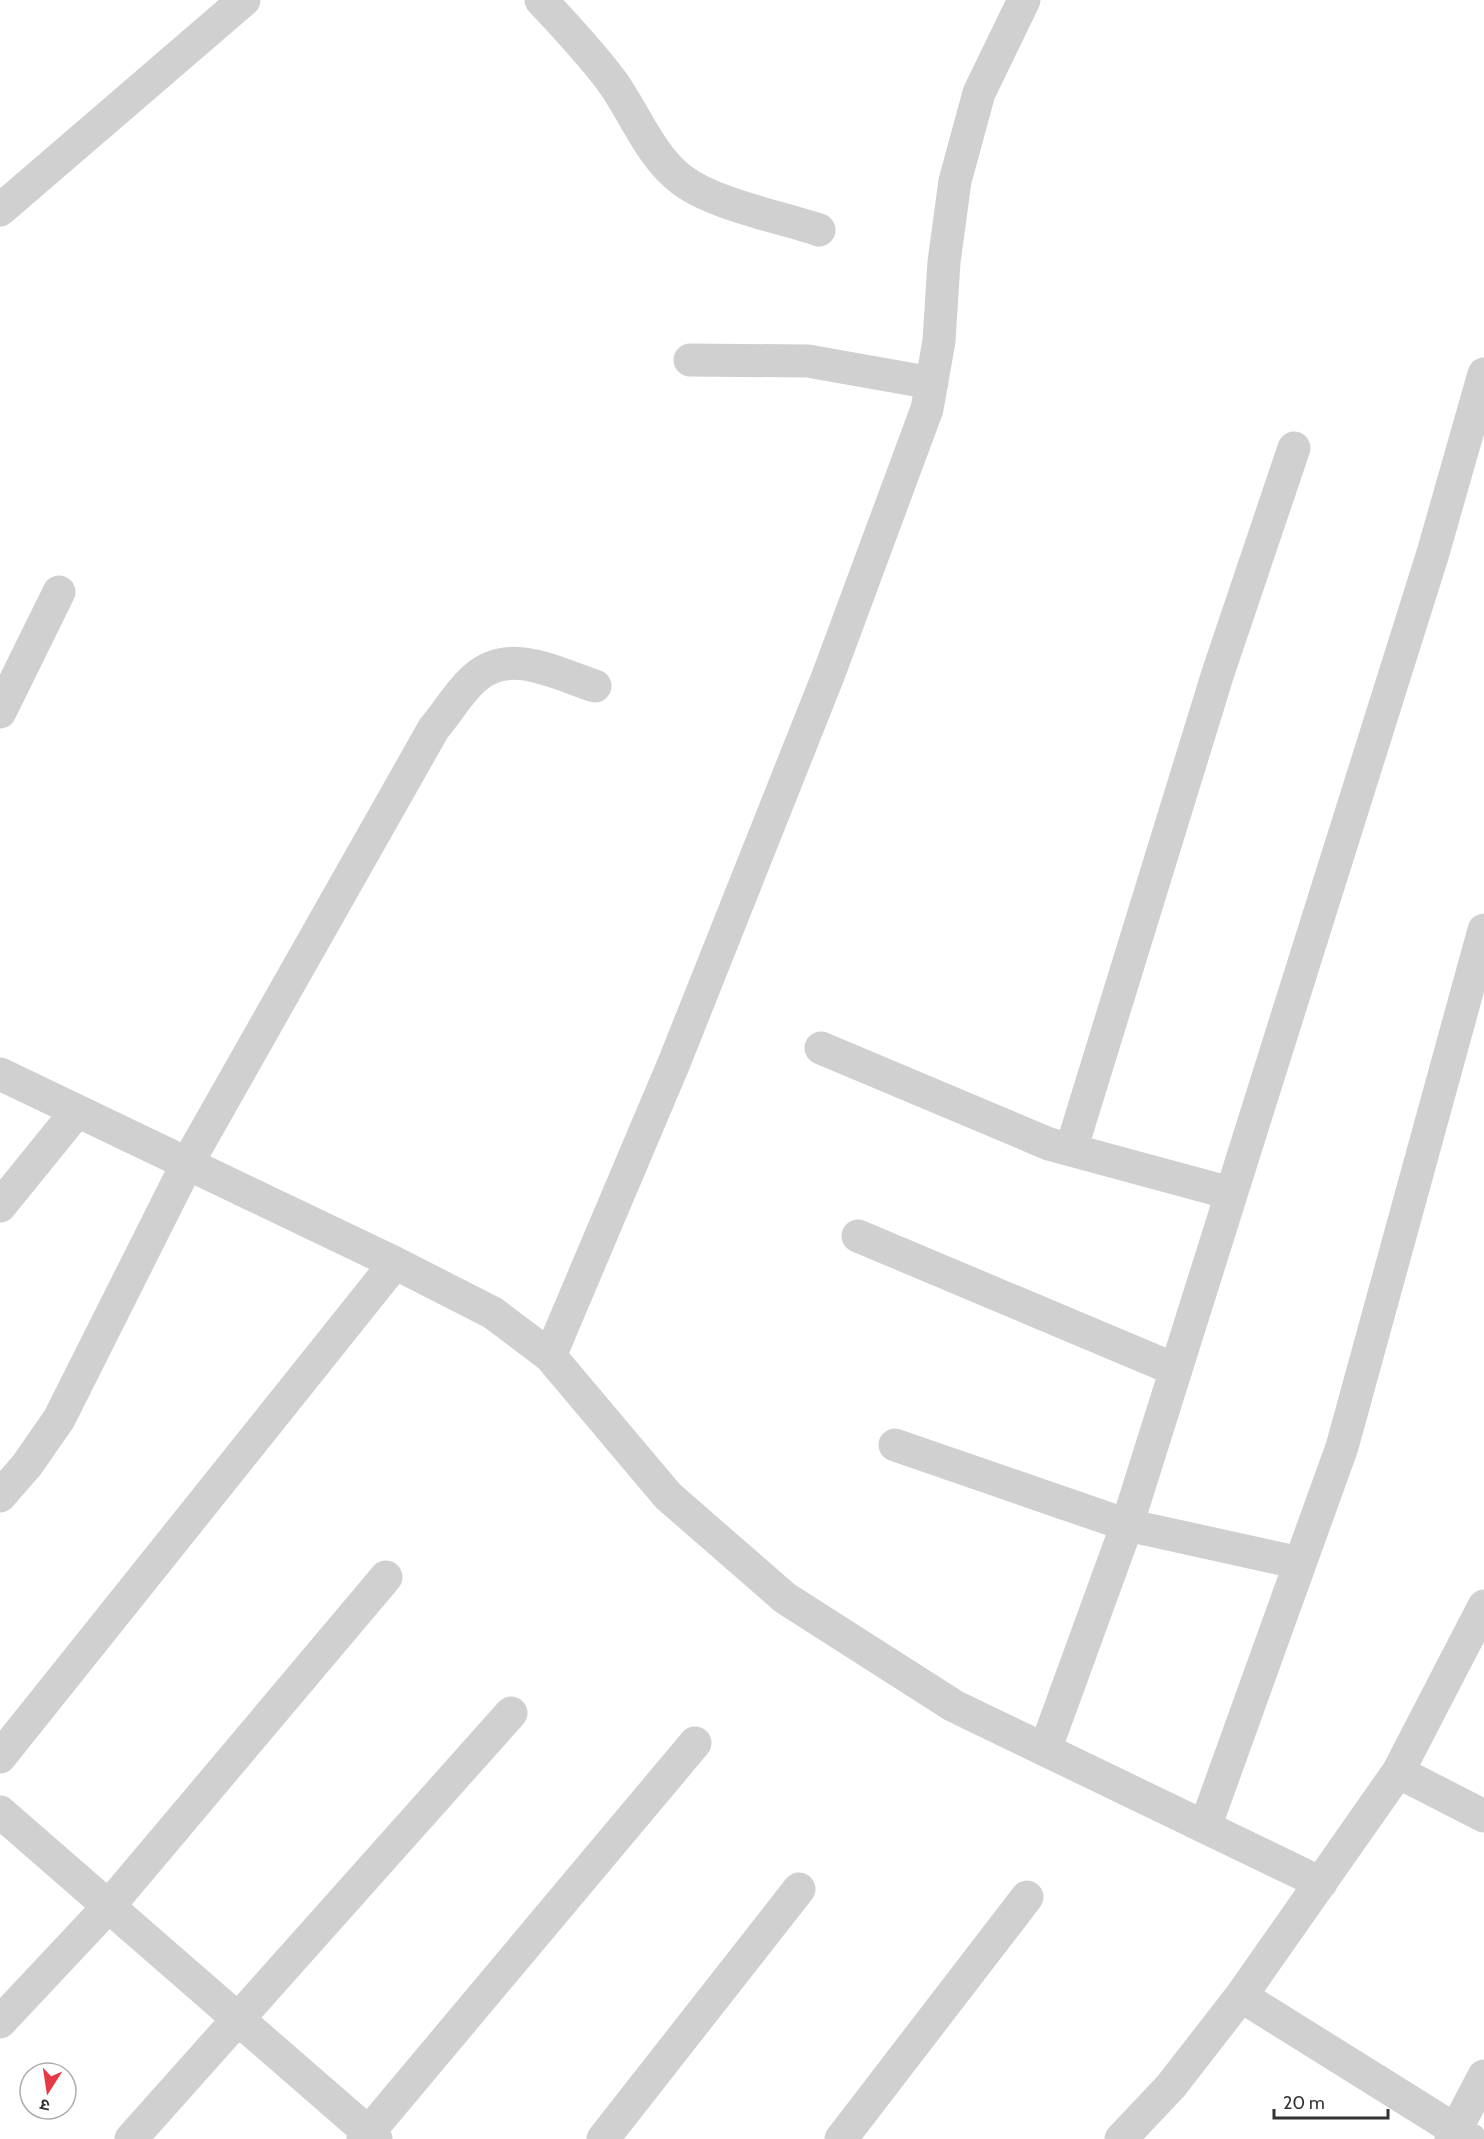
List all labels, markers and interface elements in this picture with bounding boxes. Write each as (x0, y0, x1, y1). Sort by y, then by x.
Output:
north arrow (18, 2061, 78, 2121)
scale bar (1274, 2082, 1388, 2120)
text: 20 m (1283, 2092, 1325, 2114)
text: उ (38, 2095, 52, 2115)

